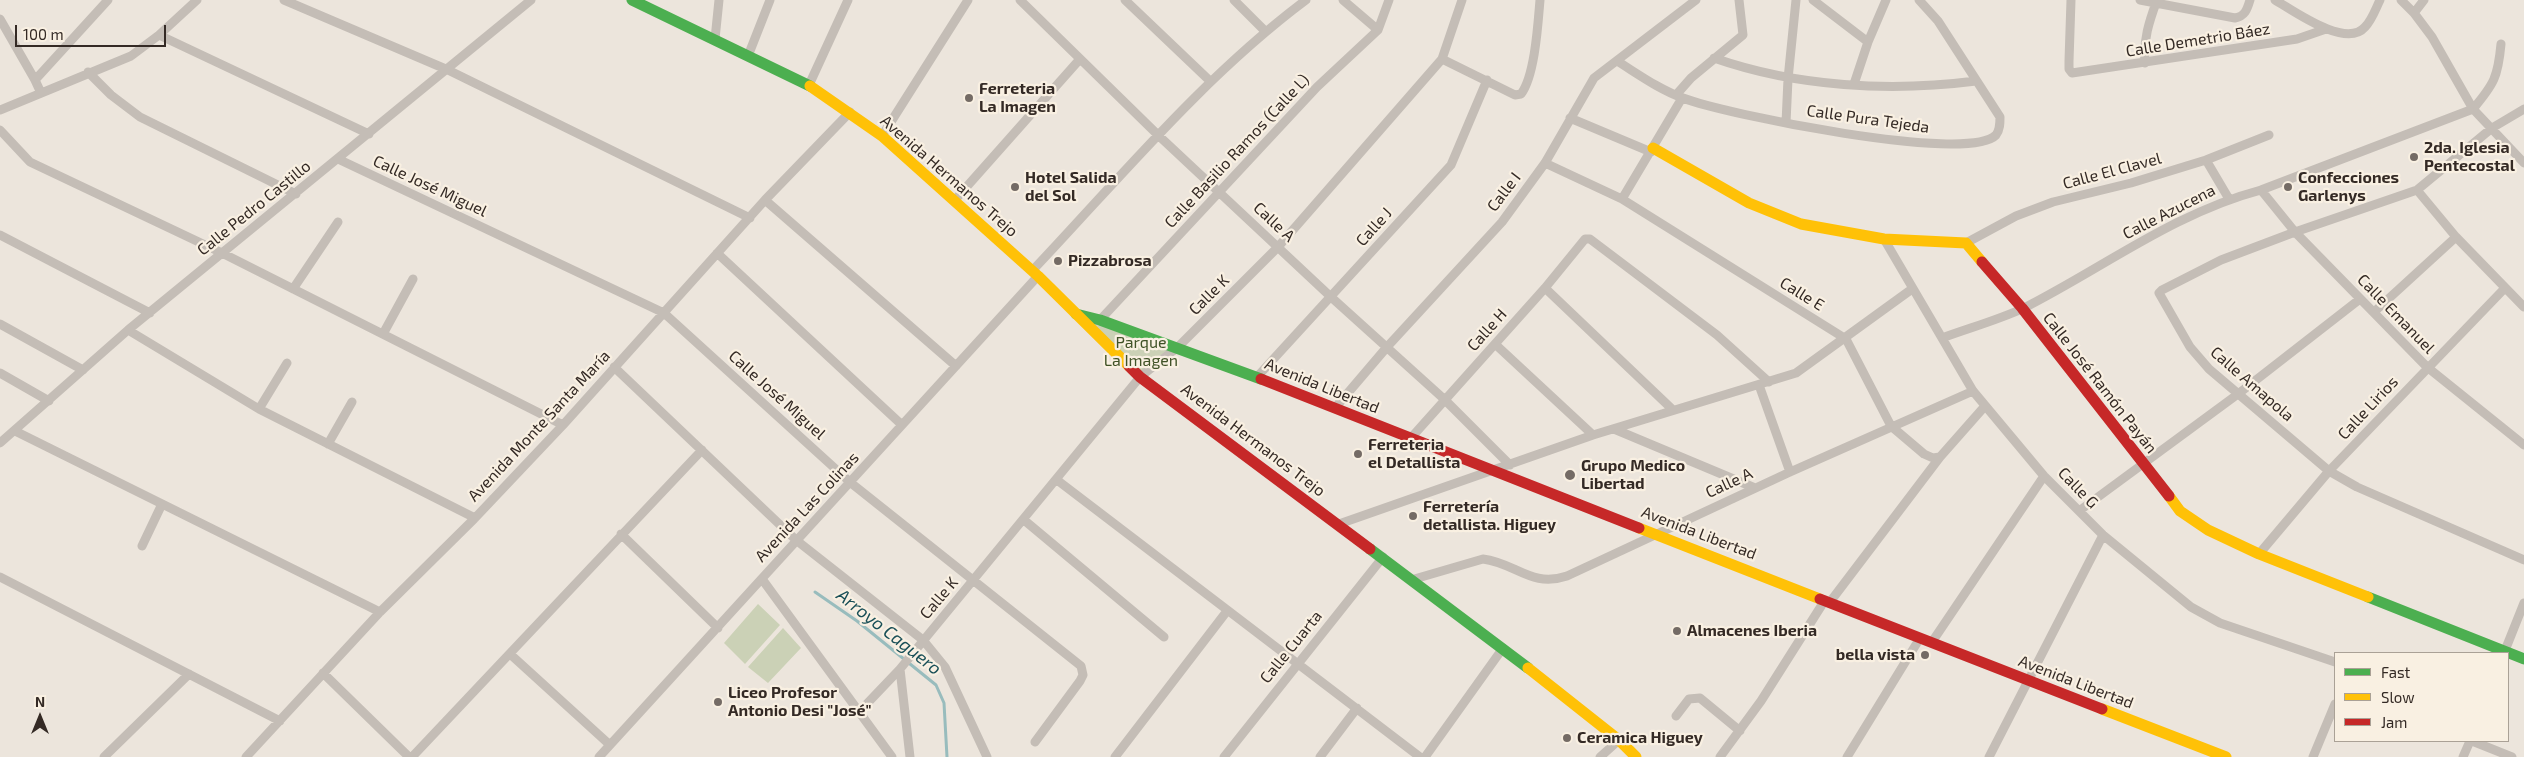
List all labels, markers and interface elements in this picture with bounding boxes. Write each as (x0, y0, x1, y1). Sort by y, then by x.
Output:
scale bar (18, 15, 169, 47)
street label: Calle Demetrio Báez (2124, 19, 2272, 61)
text: 100 m (23, 25, 64, 43)
street label: Calle Basilio Ramos (Calle L) (1161, 70, 1313, 232)
place label: Ferreteria La Imagen (979, 79, 1056, 117)
marker: Ferreteria La Imagen (963, 92, 975, 104)
street label: Calle Pura Tejeda (1805, 101, 1931, 137)
street label: Avenida Hermanos Trejo (876, 111, 1022, 241)
place label: 2da. Iglesia Pentecostal (2424, 138, 2515, 176)
street label: Calle El Clavel (2061, 149, 2163, 193)
street label: Calle José Miguel (370, 151, 490, 221)
marker: 2da. Iglesia Pentecostal (2408, 151, 2420, 163)
street label: Calle Pedro Castillo (193, 156, 315, 260)
place label: Hotel Salida del Sol (1025, 168, 1117, 206)
place label: Confecciones Garlenys (2298, 168, 2399, 206)
street label: Calle I (1483, 169, 1525, 215)
street label: Calle Azucena (2120, 180, 2218, 244)
marker: Hotel Salida del Sol (1009, 181, 1021, 193)
marker: Confecciones Garlenys (2282, 181, 2294, 193)
street label: Calle A (1249, 198, 1299, 246)
street label: Calle J (1352, 204, 1396, 250)
place label: Pizzabrosa (1068, 251, 1152, 271)
marker: Pizzabrosa (1052, 255, 1064, 267)
street label: Calle Emanuel (2353, 270, 2439, 358)
street label: Calle K (1185, 271, 1233, 319)
street label: Calle E (1776, 273, 1828, 315)
street label: Calle H (1463, 305, 1511, 355)
street label: Calle José Ramón Payán (2039, 309, 2161, 457)
park label: Parque La Imagen (1104, 333, 1178, 371)
street label: Calle Amapola (2206, 343, 2298, 425)
street label: Avenida Monte Santa María (464, 346, 614, 506)
street label: Calle José Miguel (725, 346, 829, 444)
street label: Avenida Libertad (1262, 354, 1382, 418)
street label: Calle Lirios (2334, 372, 2402, 444)
street label: Avenida Hermanos Trejo (1177, 379, 1329, 501)
place label: Ferreteria el Detallista (1368, 435, 1460, 473)
street label: Avenida Las Colinas (751, 448, 863, 566)
marker: Ferreteria el Detallista (1352, 448, 1364, 460)
place label: Grupo Medico Libertad (1581, 456, 1685, 494)
street label: Calle G (2054, 463, 2102, 513)
street label: Calle A (1703, 464, 1755, 502)
marker: Grupo Medico Libertad (1563, 468, 1577, 482)
place label: Ferretería detallista. Higuey (1423, 497, 1556, 535)
street label: Avenida Libertad (1639, 502, 1759, 564)
marker: Ferretería detallista. Higuey (1407, 510, 1419, 522)
street label: Calle K (916, 573, 962, 623)
water label: Arroyo Caguero (832, 584, 946, 680)
street label: Calle Cuarta (1256, 607, 1326, 687)
place label: Almacenes Iberia (1687, 621, 1817, 641)
marker: Almacenes Iberia (1671, 625, 1683, 637)
place label: bella vista (1836, 645, 1915, 665)
marker: bella vista (1919, 649, 1931, 661)
street label: Avenida Libertad (2016, 651, 2136, 713)
legend (2334, 652, 2509, 742)
text: Fast (2381, 663, 2410, 681)
place label: Liceo Profesor Antonio Desi "José" (728, 683, 871, 721)
text: Slow (2381, 688, 2415, 706)
north arrow (15, 692, 65, 742)
text: N (35, 693, 45, 710)
marker: Liceo Profesor Antonio Desi "José" (712, 696, 724, 708)
text: Jam (2381, 713, 2407, 731)
place label: Ceramica Higuey (1577, 728, 1703, 748)
marker: Ceramica Higuey (1561, 732, 1573, 744)

